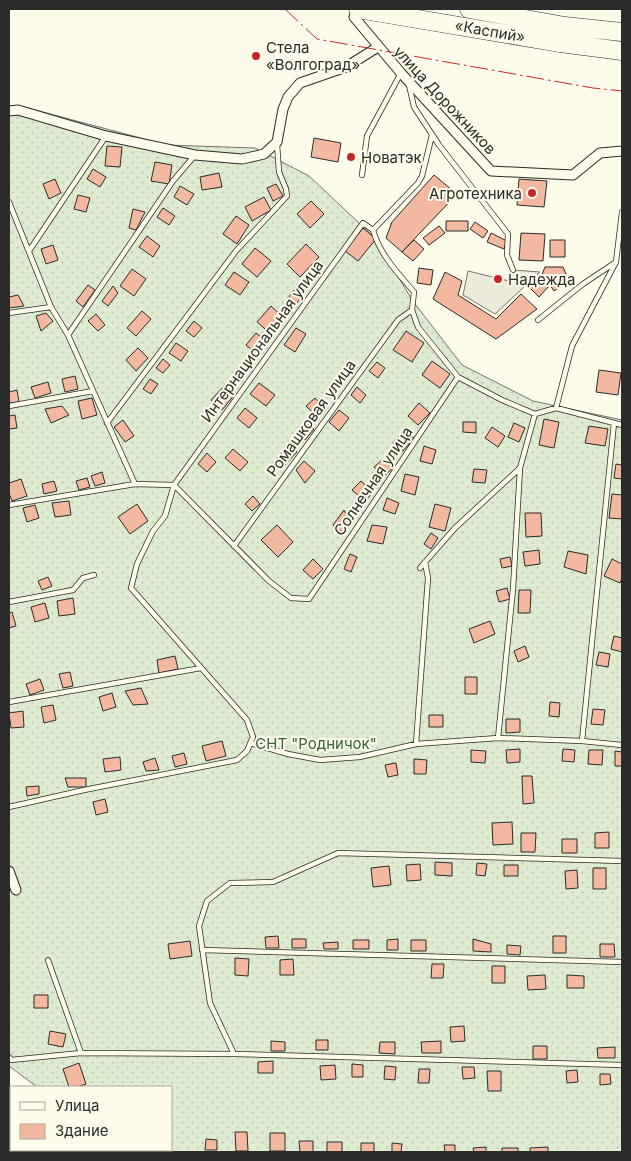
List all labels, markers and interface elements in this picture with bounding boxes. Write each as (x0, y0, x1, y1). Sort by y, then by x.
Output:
street label: «Каспий» (453, 15, 527, 47)
place label: Стела «Волгоград» (266, 38, 360, 74)
street label: улица Дорожников (390, 42, 500, 158)
marker: Стела «Волгоград» (250, 50, 262, 62)
place label: Новатэк (361, 148, 422, 167)
marker: Новатэк (345, 151, 357, 163)
place label: Агротехника (429, 184, 522, 203)
marker: Агротехника (526, 187, 538, 199)
street label: Интернациональная улица (197, 256, 327, 426)
place label: Надежда (508, 270, 575, 289)
marker: Надежда (492, 273, 504, 285)
street label: Ромашковая улица (262, 356, 360, 480)
street label: Солнечная улица (329, 423, 417, 539)
park label: СНТ "Родничок" (255, 734, 377, 753)
legend (10, 1086, 172, 1151)
text: Улица (55, 1096, 99, 1115)
text: Здание (55, 1121, 109, 1140)

